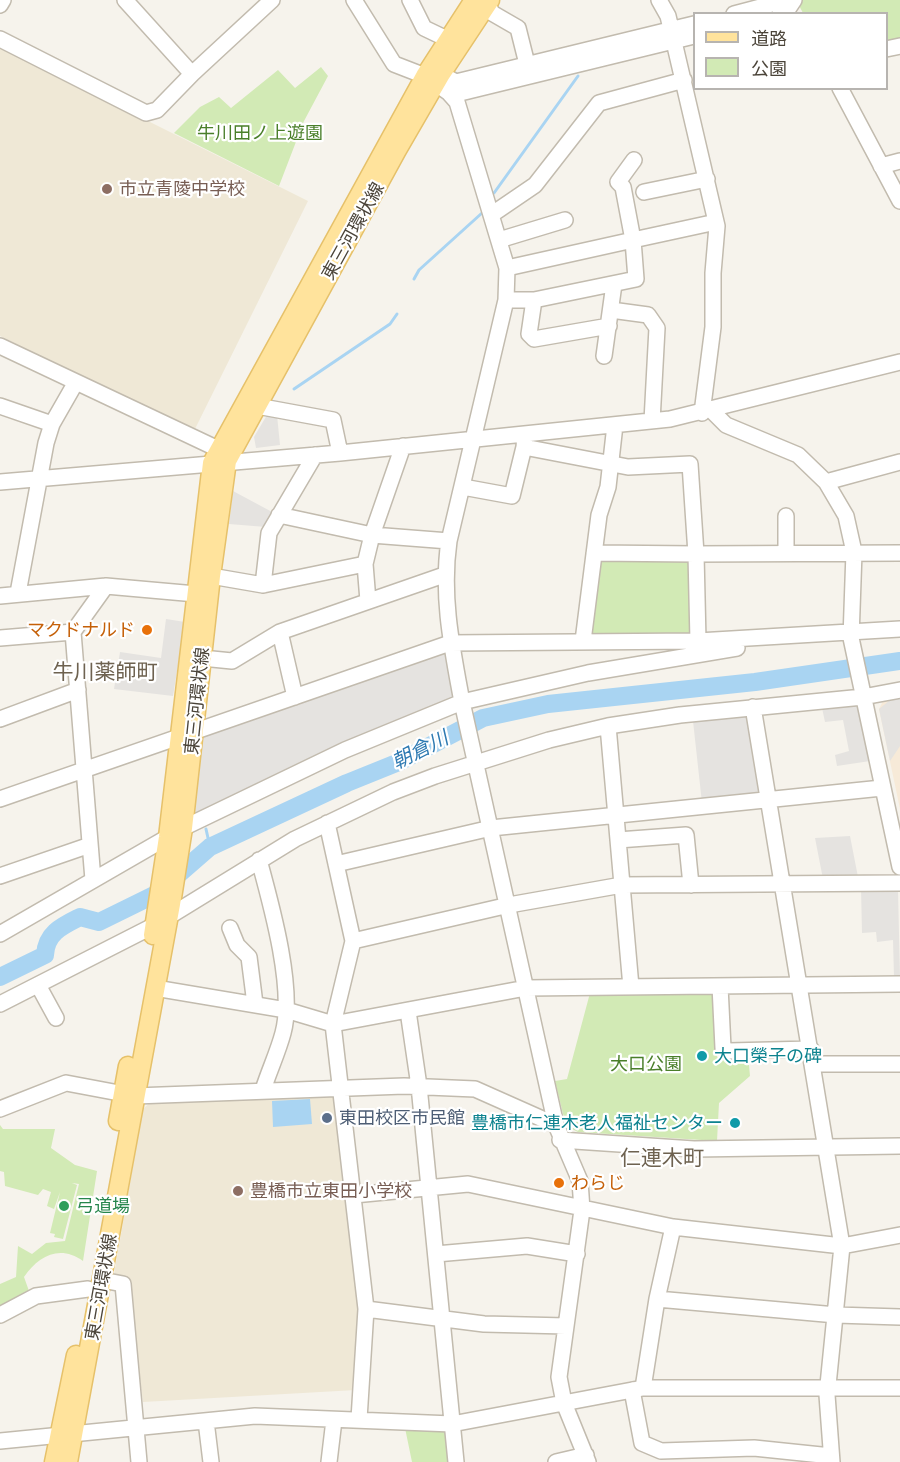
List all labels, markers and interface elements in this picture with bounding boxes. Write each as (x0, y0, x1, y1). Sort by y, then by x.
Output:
legend (693, 12, 888, 90)
text: 道路 (751, 27, 787, 49)
text: 公園 (751, 57, 787, 79)
park label: 牛川田ノ上遊園 (197, 122, 323, 144)
place label: 市立青陵中学校 (119, 178, 245, 200)
street label: 東三河環状線 (317, 179, 389, 283)
marker: 市立青陵中学校 (100, 182, 114, 196)
place label: マクドナルド (27, 619, 135, 641)
marker: マクドナルド (140, 623, 154, 637)
street label: 東三河環状線 (181, 646, 213, 756)
district label: 牛川薬師町 (53, 659, 157, 685)
water label: 朝倉川 (388, 726, 452, 774)
place label: 大口榮子の碑 (714, 1045, 822, 1067)
marker: 大口榮子の碑 (695, 1049, 709, 1063)
park label: 大口公園 (610, 1053, 682, 1075)
place label: 東田校区市民館 (339, 1107, 465, 1129)
marker: 東田校区市民館 (320, 1111, 334, 1125)
place label: 豊橋市仁連木老人福祉センター (471, 1112, 723, 1134)
marker: 豊橋市仁連木老人福祉センター (728, 1116, 742, 1130)
district label: 仁連木町 (620, 1145, 704, 1171)
place label: わらじ (571, 1172, 625, 1194)
marker: わらじ (552, 1176, 566, 1190)
place label: 豊橋市立東田小学校 (250, 1180, 412, 1202)
marker: 豊橋市立東田小学校 (231, 1184, 245, 1198)
place label: 弓道場 (76, 1195, 130, 1217)
marker: 弓道場 (57, 1199, 71, 1213)
street label: 東三河環状線 (81, 1232, 121, 1342)

